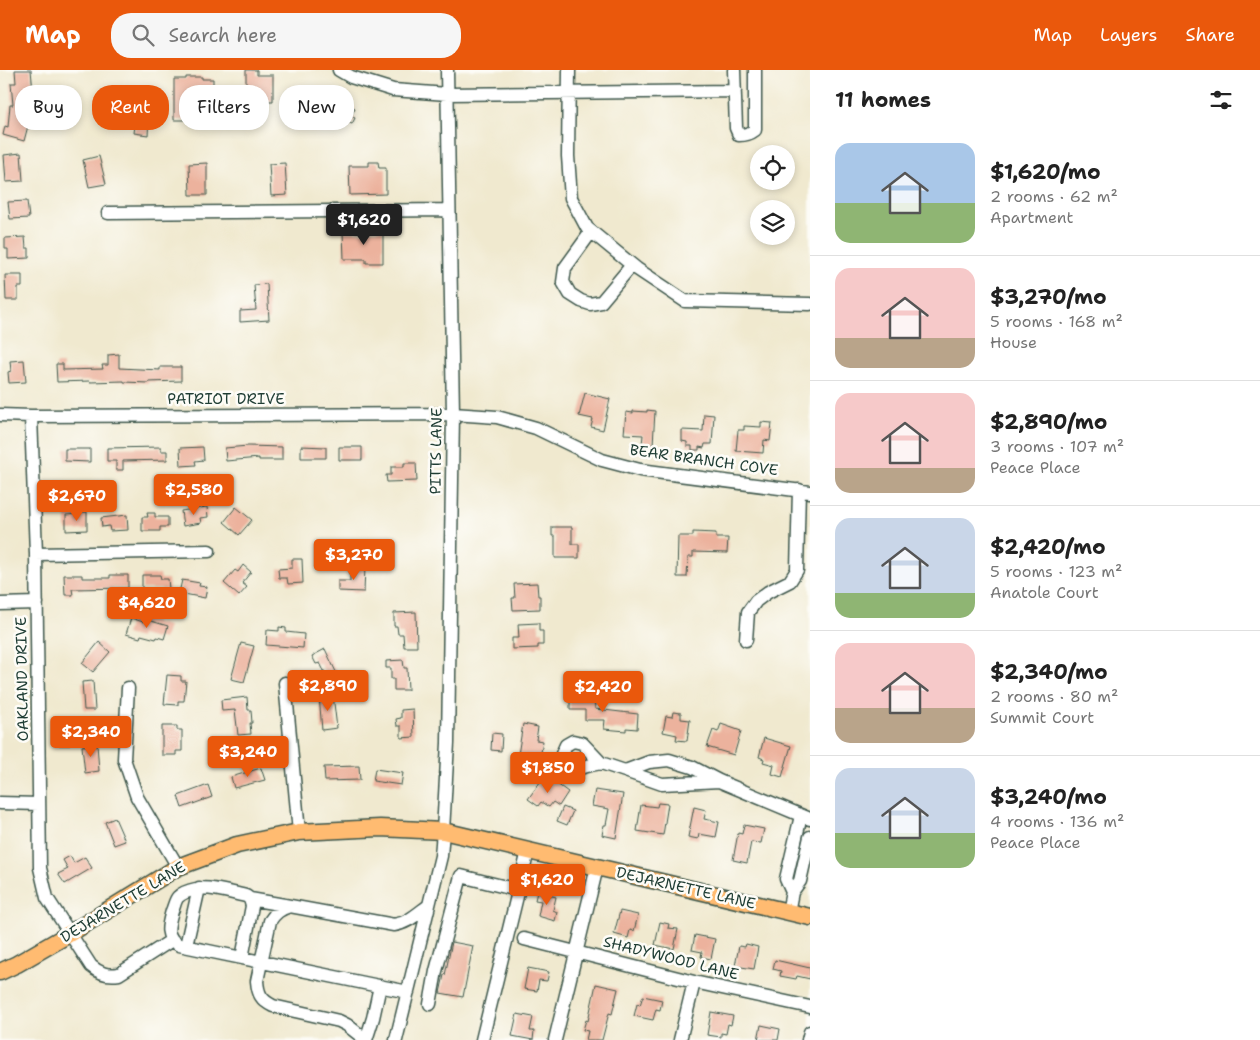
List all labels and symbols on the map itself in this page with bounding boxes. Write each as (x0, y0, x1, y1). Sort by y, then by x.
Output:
pin: $1,620 (323, 204, 405, 246)
street label: PATRIOT DRIVE (167, 389, 285, 409)
street label: PITTS LANE (425, 407, 447, 495)
street label: BEAR BRANCH COVE (629, 440, 779, 480)
pin: $2,580 (153, 474, 235, 516)
pin: $2,670 (36, 480, 118, 522)
pin: $3,270 (313, 538, 395, 581)
pin: $4,620 (106, 586, 188, 629)
street label: OAKLAND DRIVE (11, 617, 33, 741)
pin: $2,890 (287, 670, 369, 712)
pin: $2,420 (562, 670, 644, 713)
pin: $2,340 (50, 716, 132, 758)
pin: $3,240 (207, 736, 289, 778)
pin: $1,850 (507, 752, 589, 794)
street label: DEJARNETTE LANE (57, 857, 189, 947)
street label: DEJARNETTE LANE (614, 862, 758, 914)
pin: $1,620 (506, 864, 588, 906)
street label: SHADYWOOD LANE (601, 932, 741, 984)

